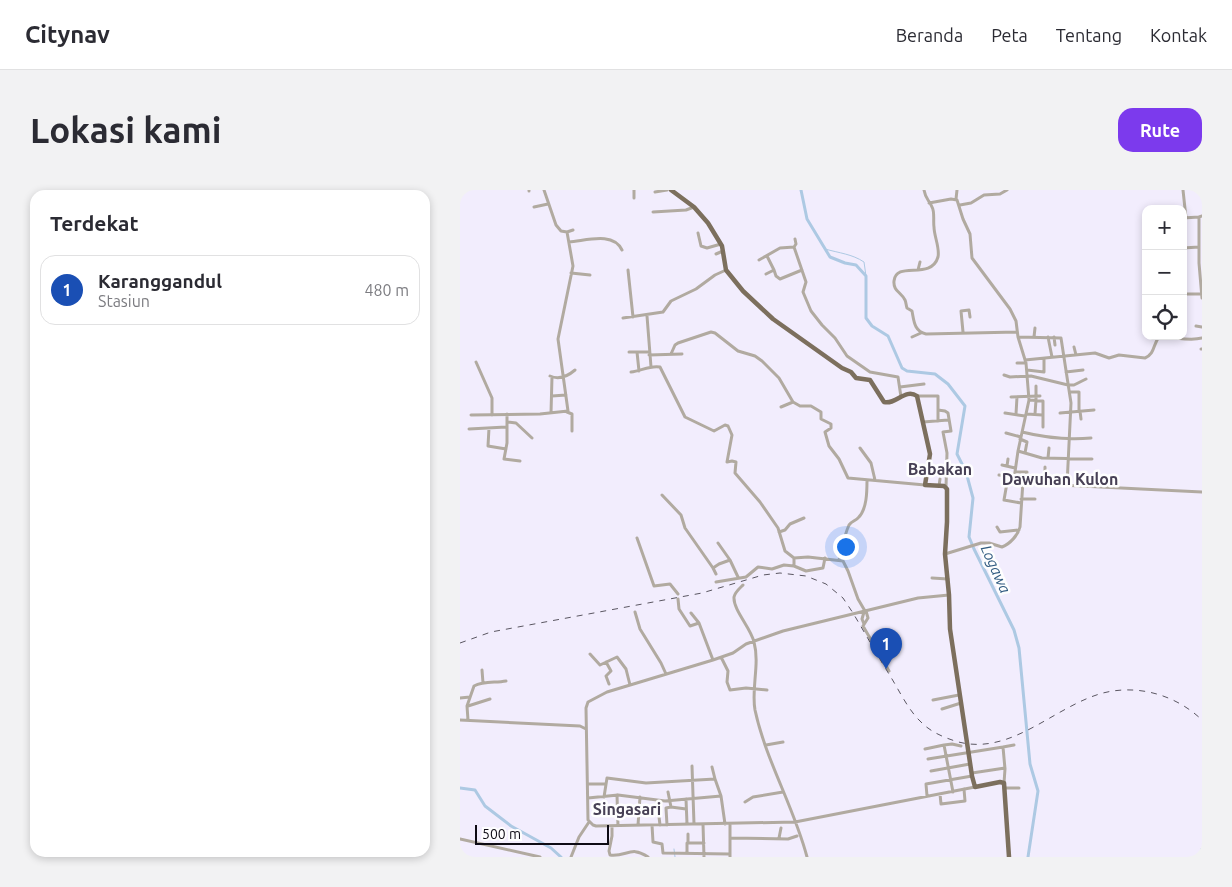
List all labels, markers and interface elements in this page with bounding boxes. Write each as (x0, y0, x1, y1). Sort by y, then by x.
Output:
text: Citynav (25, 21, 110, 48)
text: Beranda (896, 25, 963, 45)
text: Peta (991, 25, 1028, 45)
text: Tentang (1056, 25, 1122, 45)
text: Kontak (1150, 25, 1207, 45)
button: Rute (1118, 108, 1202, 152)
text: Lokasi kami (30, 110, 222, 150)
map controls (1142, 205, 1187, 340)
button: + (1142, 205, 1187, 250)
text: Terdekat (50, 211, 138, 235)
button: − (1142, 250, 1187, 295)
text: Karanggandul (98, 270, 222, 292)
text: 1 (62, 281, 72, 299)
text: 480 m (364, 281, 409, 299)
text: Stasiun (98, 292, 150, 310)
button: locate (1142, 295, 1187, 340)
district label: Babakan (908, 460, 972, 478)
district label: Dawuhan Kulon (1002, 470, 1118, 488)
your location (833, 534, 859, 560)
water label: Logawa (978, 542, 1014, 596)
pin: 1 (870, 628, 902, 669)
district label: Singasari (593, 800, 661, 818)
scale bar (475, 822, 609, 845)
text: 500 m (482, 826, 521, 842)

